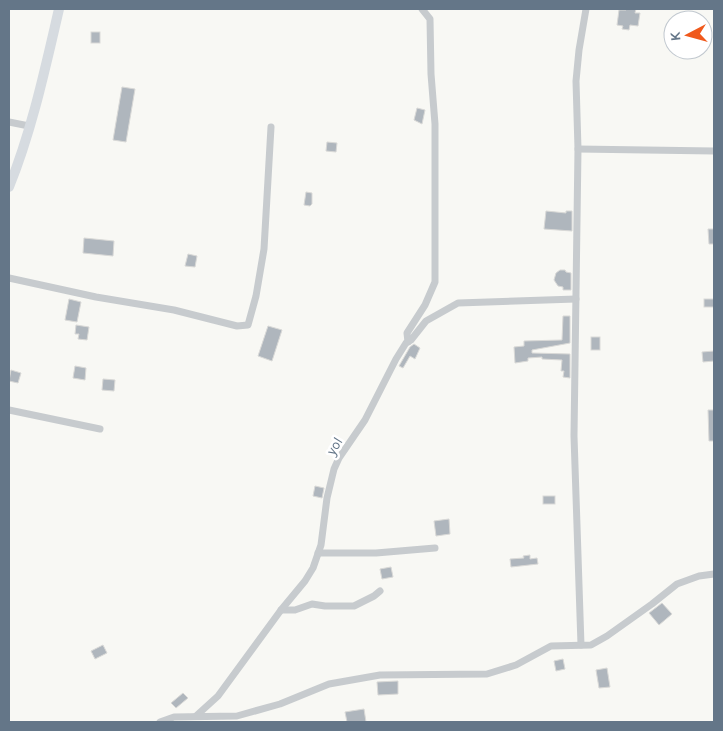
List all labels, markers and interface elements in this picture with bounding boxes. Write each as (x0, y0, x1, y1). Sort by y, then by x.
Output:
north arrow (663, 10, 713, 60)
text: K (667, 30, 685, 42)
street label: yol (322, 434, 346, 459)

